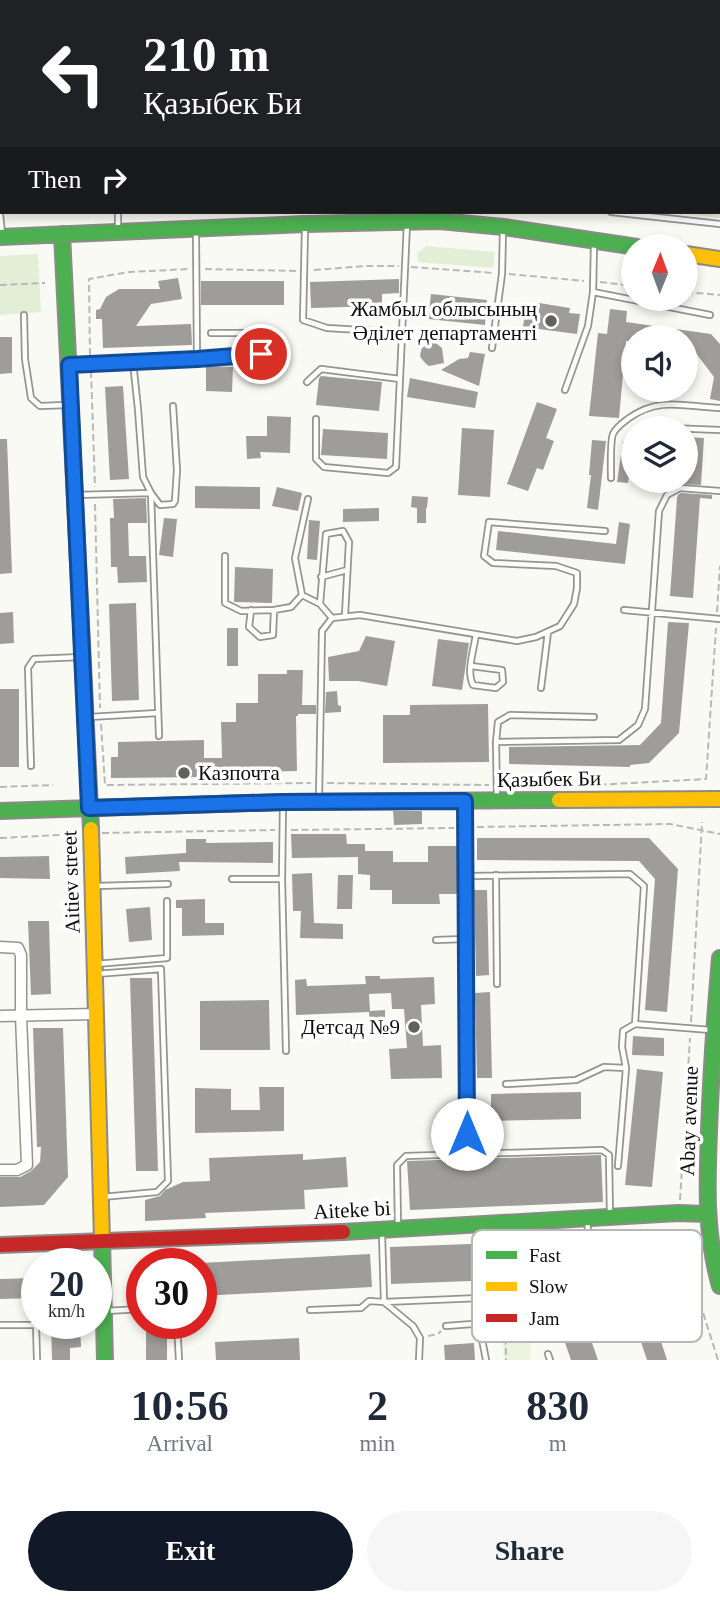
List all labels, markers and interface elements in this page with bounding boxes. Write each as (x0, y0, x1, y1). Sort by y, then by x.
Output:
text: 210 m (143, 27, 270, 82)
icon: left (28, 28, 119, 119)
text: Қазыбек Би (143, 85, 302, 121)
icon: right (95, 161, 133, 199)
text: Then (28, 165, 81, 194)
north arrow (621, 234, 698, 312)
map controls (621, 234, 698, 493)
place label: Жамбыл облысының Әділет департаменті (350, 297, 538, 345)
marker: Жамбыл облысының Әділет департаменті (543, 313, 559, 329)
pin (231, 324, 291, 384)
button: sound (621, 325, 698, 402)
icon: arrive (242, 335, 280, 373)
button: layers (621, 416, 698, 493)
place label: Казпочта (198, 761, 281, 785)
marker: Казпочта (176, 765, 192, 781)
street label: Қазыбек Би (497, 766, 601, 792)
street label: Aitiev street (57, 830, 85, 934)
place label: Детсад №9 (301, 1015, 400, 1039)
marker: Детсад №9 (406, 1019, 422, 1035)
street label: Abay avenue (675, 1066, 703, 1176)
position arrow (430, 1097, 504, 1171)
street label: Aiteke bi (313, 1196, 392, 1224)
legend (472, 1230, 702, 1342)
text: Fast (529, 1245, 561, 1266)
speed limit sign: 30 (126, 1248, 217, 1339)
text: 20 (49, 1265, 84, 1304)
text: Slow (529, 1276, 568, 1297)
text: km/h (48, 1301, 85, 1321)
text: Jam (529, 1308, 560, 1329)
text: 10:56 (131, 1383, 229, 1429)
text: 2 (367, 1383, 388, 1429)
text: 830 (526, 1383, 589, 1429)
text: Arrival (147, 1431, 213, 1456)
text: min (360, 1431, 395, 1456)
text: m (549, 1431, 567, 1456)
button: Exit (28, 1511, 353, 1591)
button: Share (367, 1511, 692, 1591)

